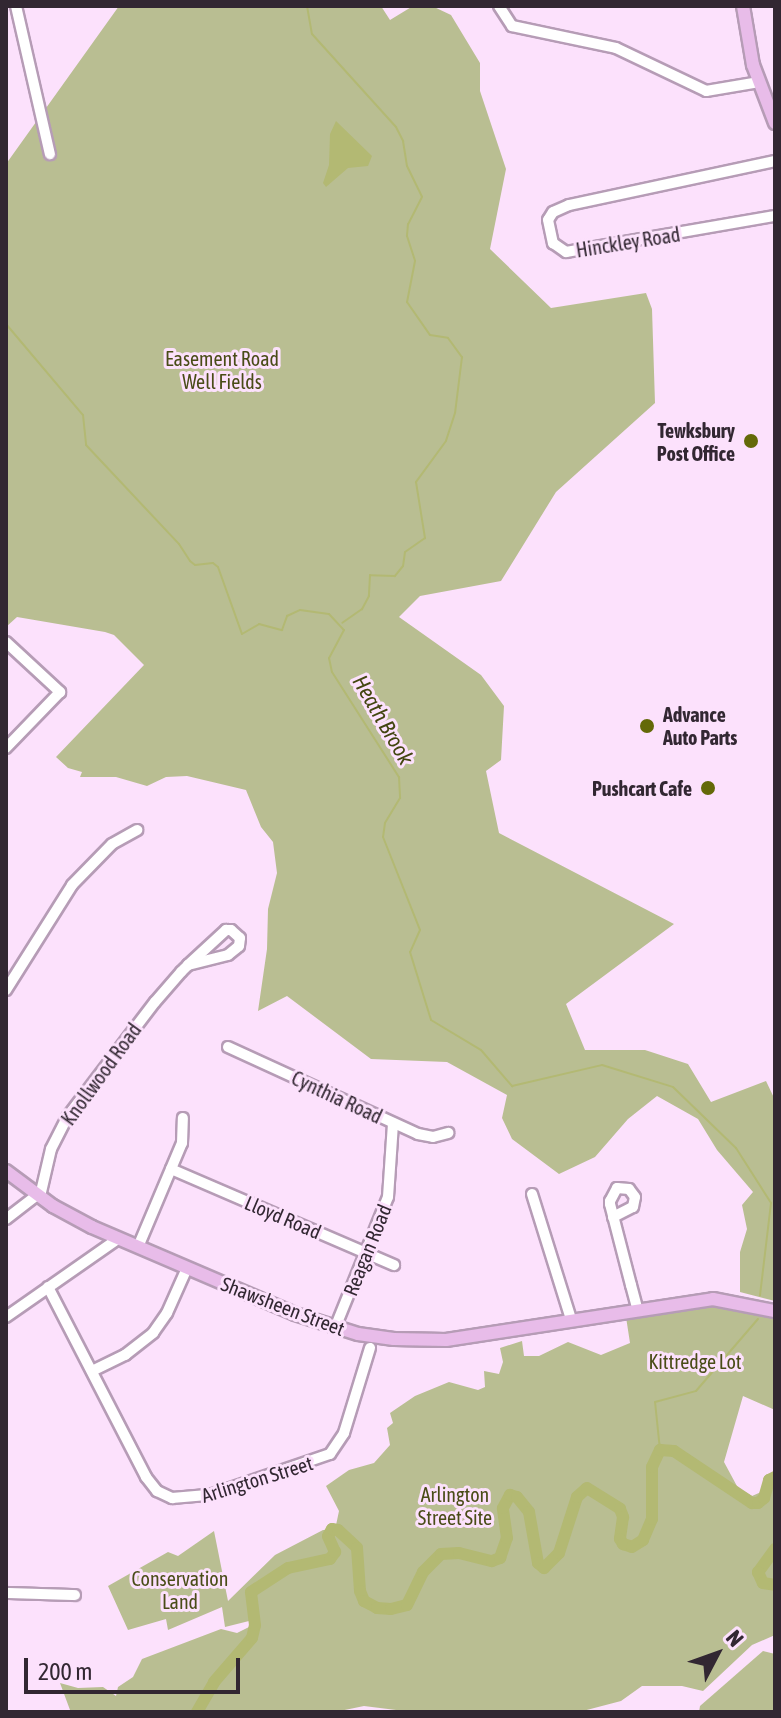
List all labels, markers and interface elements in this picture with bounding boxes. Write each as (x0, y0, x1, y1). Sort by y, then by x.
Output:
street label: Hinckley Road (574, 222, 682, 262)
park label: Easement Road Well Fields (165, 347, 279, 394)
place label: Tewksbury Post Office (657, 418, 735, 465)
marker: Tewksbury Post Office (742, 432, 760, 450)
water label: Heath Brook (347, 670, 419, 770)
place label: Advance Auto Parts (663, 702, 737, 749)
marker: Advance Auto Parts (638, 717, 656, 735)
place label: Pushcart Cafe (592, 776, 692, 800)
marker: Pushcart Cafe (699, 779, 717, 797)
street label: Knollwood Road (56, 1018, 146, 1130)
street label: Cynthia Road (288, 1066, 386, 1128)
street label: Lloyd Road (241, 1190, 325, 1244)
street label: Reagan Road (338, 1201, 396, 1299)
street label: Shawsheen Street (218, 1271, 348, 1341)
park label: Kittredge Lot (648, 1349, 742, 1373)
street label: Arlington Street (198, 1451, 316, 1507)
park label: Arlington Street Site (418, 1482, 492, 1529)
park label: Conservation Land (132, 1566, 228, 1613)
north arrow (677, 1614, 757, 1694)
text: N (721, 1625, 749, 1652)
scale bar (28, 1642, 244, 1692)
text: 200 m (38, 1658, 92, 1685)

